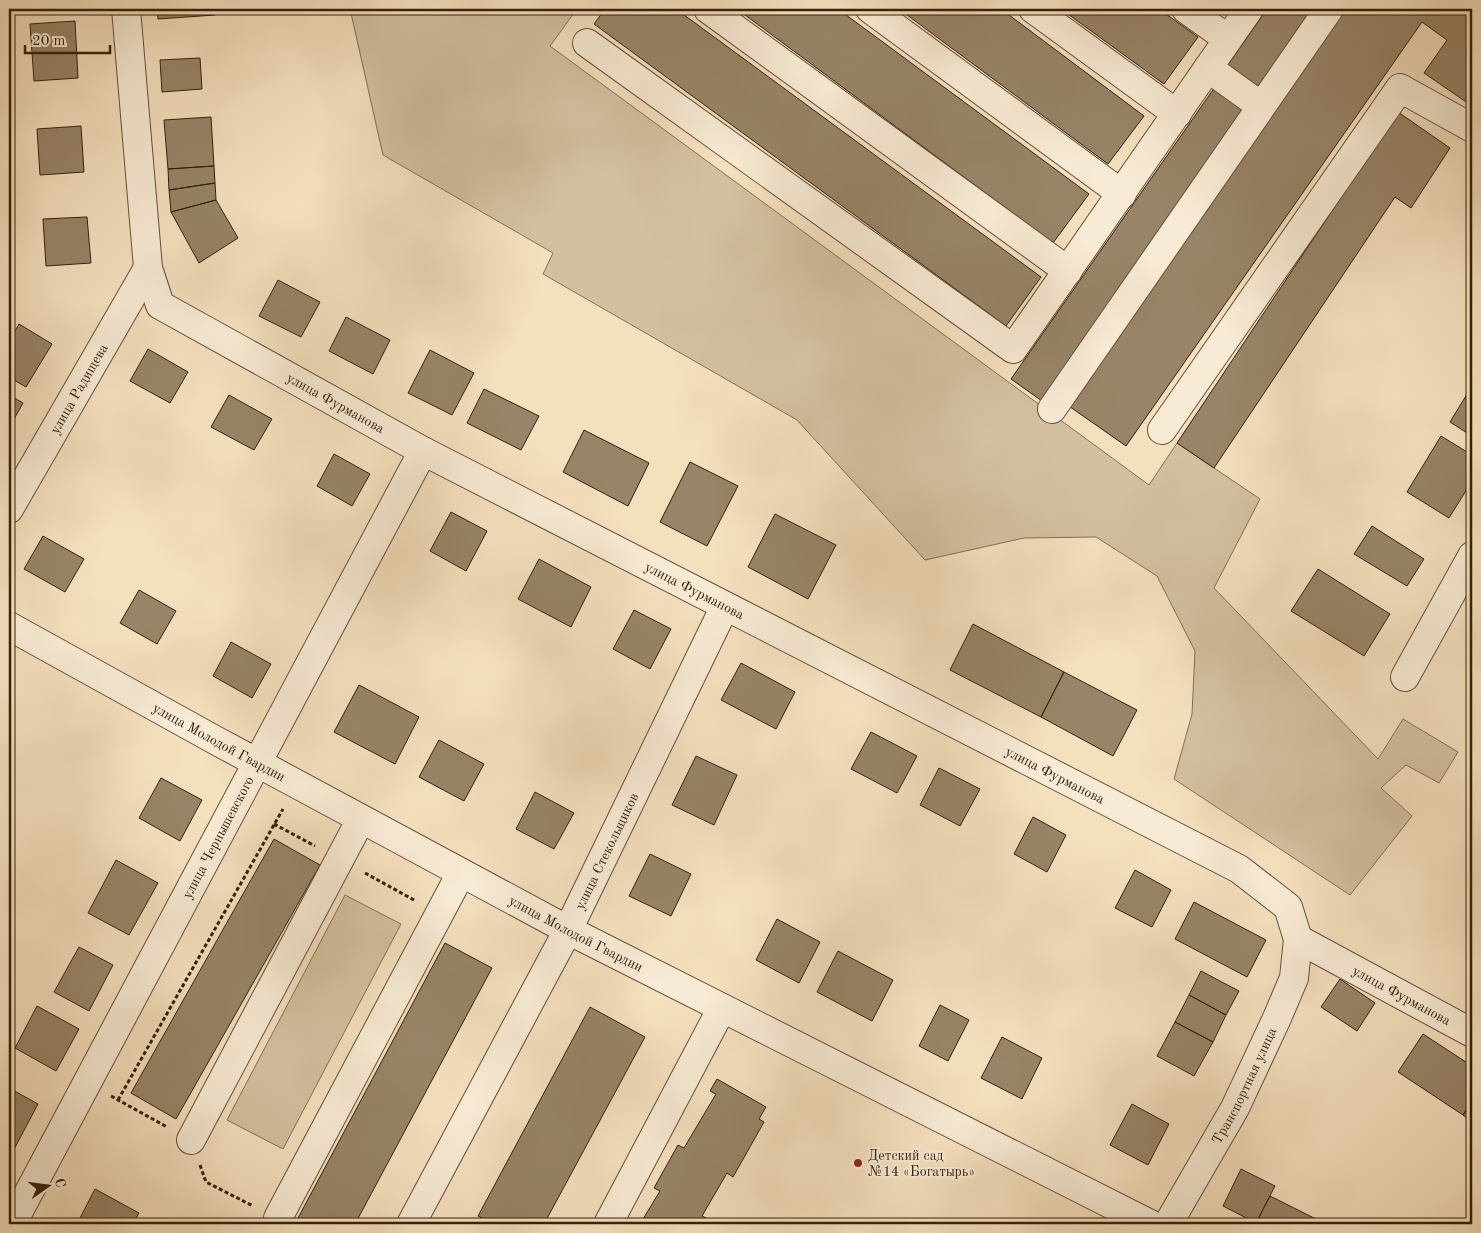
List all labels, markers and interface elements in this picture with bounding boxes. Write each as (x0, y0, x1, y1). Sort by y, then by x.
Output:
scale bar (25, 22, 110, 54)
text: 20 m (32, 34, 66, 49)
street label: улица Радищева (48, 342, 111, 437)
street label: улица Фурманова (284, 371, 387, 436)
street label: улица Фурманова (642, 560, 746, 622)
street label: улица Молодой Гвардии (150, 701, 287, 785)
street label: улица Фурманова (1003, 745, 1107, 807)
street label: улица Чернышевского (180, 774, 257, 901)
street label: улица Стекольщиков (573, 791, 641, 912)
street label: улица Молодой Гвардии (506, 894, 645, 975)
street label: улица Фурманова (1350, 964, 1453, 1028)
street label: Транспортная улица (1210, 1026, 1280, 1147)
place label: Детский сад №14 «Богатырь» (868, 1149, 975, 1179)
marker: Детский сад №14 «Богатырь» (852, 1157, 864, 1169)
north arrow (22, 1160, 72, 1210)
text: С (52, 1177, 68, 1189)

